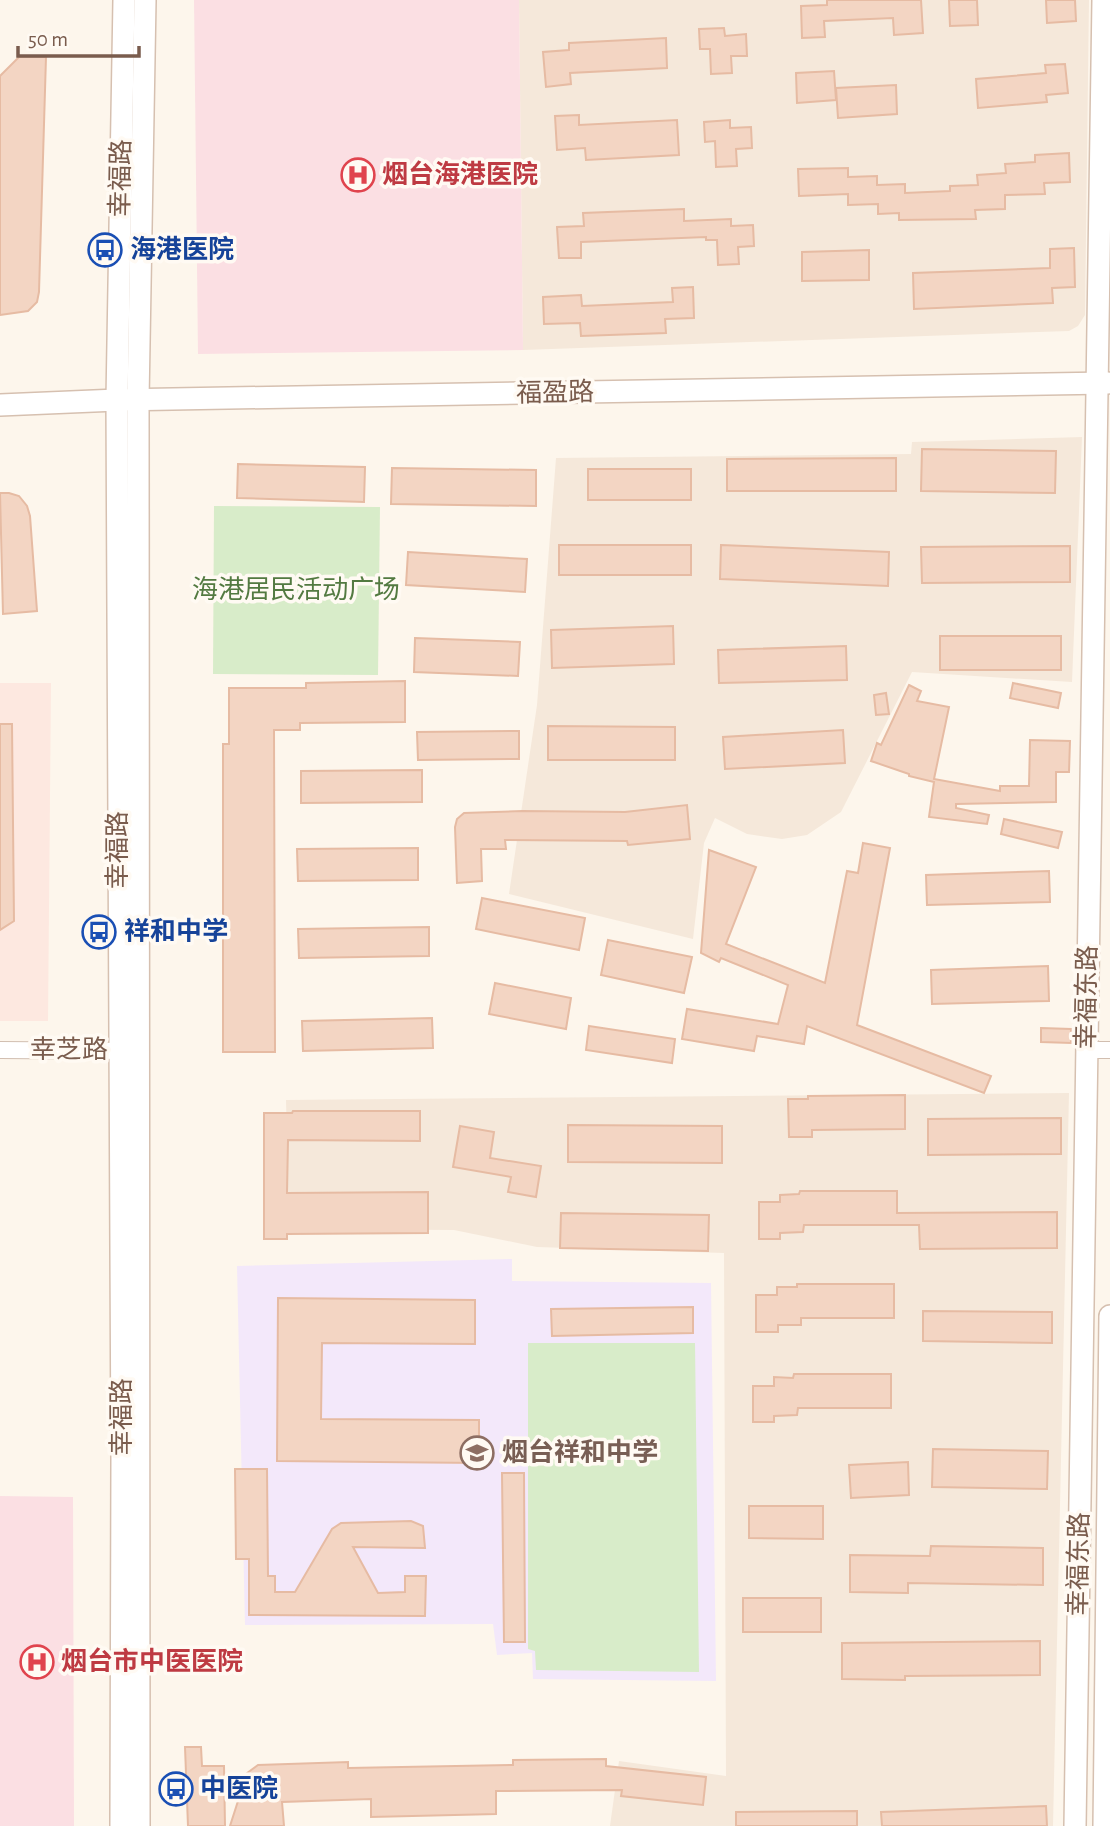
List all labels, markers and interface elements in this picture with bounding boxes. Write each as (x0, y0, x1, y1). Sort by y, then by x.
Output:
scale bar (18, 14, 138, 58)
text: 50 m (28, 29, 68, 50)
street label: 幸福路 (106, 139, 135, 217)
hospital icon: 烟台海港医院 (339, 156, 377, 194)
place label: 烟台海港医院 (382, 160, 538, 188)
bus stop icon: 海港医院 (86, 231, 124, 269)
place label: 海港医院 (130, 235, 234, 263)
street label: 福盈路 (516, 378, 594, 407)
park label: 海港居民活动广场 (192, 576, 400, 603)
street label: 幸福路 (104, 811, 131, 889)
bus stop icon: 祥和中学 (80, 913, 118, 951)
place label: 祥和中学 (124, 917, 228, 945)
street label: 幸福东路 (1072, 945, 1101, 1049)
street label: 幸芝路 (30, 1036, 108, 1063)
street label: 幸福路 (108, 1378, 135, 1456)
school or university icon: 烟台祥和中学 (458, 1434, 496, 1472)
place label: 烟台祥和中学 (502, 1438, 658, 1466)
street label: 幸福东路 (1064, 1512, 1093, 1616)
hospital icon: 烟台市中医医院 (18, 1643, 56, 1681)
place label: 烟台市中医医院 (61, 1647, 243, 1675)
bus stop icon: 中医院 (157, 1770, 195, 1808)
place label: 中医院 (200, 1774, 278, 1802)

